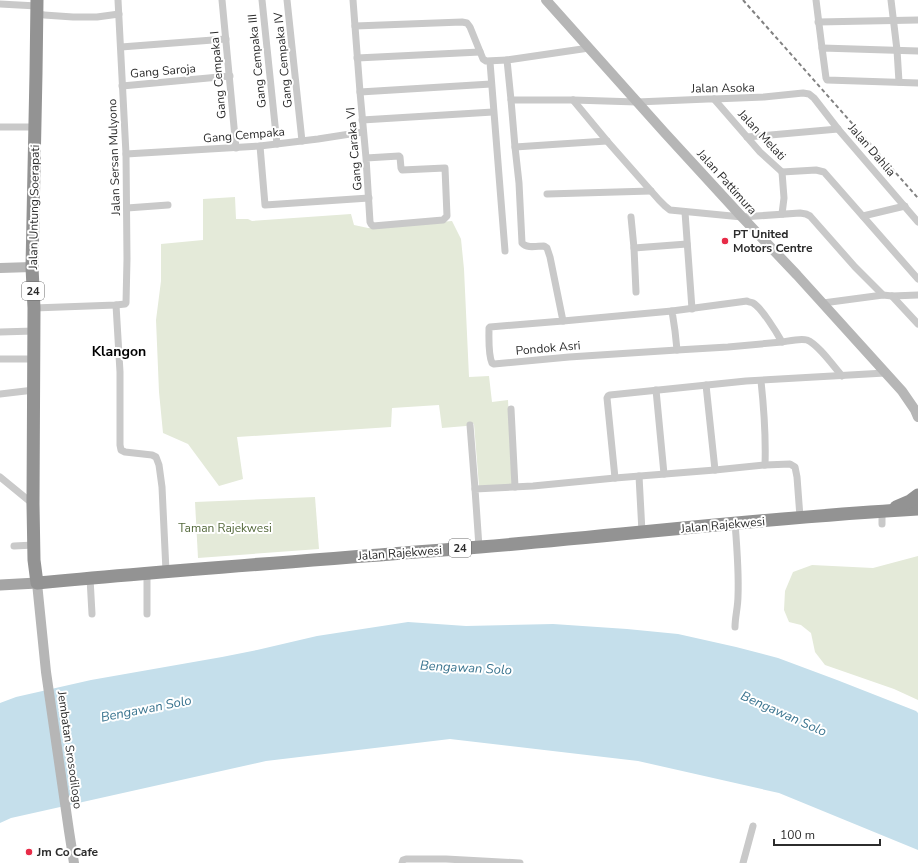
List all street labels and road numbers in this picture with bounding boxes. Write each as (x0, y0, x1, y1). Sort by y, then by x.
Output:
street label: Gang Cempaka IV (270, 11, 296, 109)
street label: Gang Cempaka III (244, 13, 270, 109)
street label: Gang Cempaka I (206, 30, 230, 120)
street label: Gang Saroja (130, 60, 196, 82)
street label: Jalan Asoka (690, 79, 755, 97)
street label: Jalan Sersan Mulyono (104, 98, 124, 217)
street label: Jalan Melati (734, 106, 790, 164)
street label: Gang Caraka VI (342, 107, 366, 191)
street label: Jalan Dahlia (844, 120, 899, 180)
street label: Gang Cempaka (202, 123, 286, 147)
street label: Jalan Untung Soerapati (25, 144, 43, 271)
street label: Jalan Pattimura (693, 145, 760, 218)
road number: 24 (22, 282, 44, 300)
street label: Pondok Asri (515, 337, 581, 359)
street label: Jalan Rajekwesi (679, 513, 766, 537)
road number: 24 (449, 539, 471, 557)
street label: Jalan Rajekwesi (356, 542, 443, 564)
street label: Jembatan Srosodilogo (54, 689, 86, 810)

